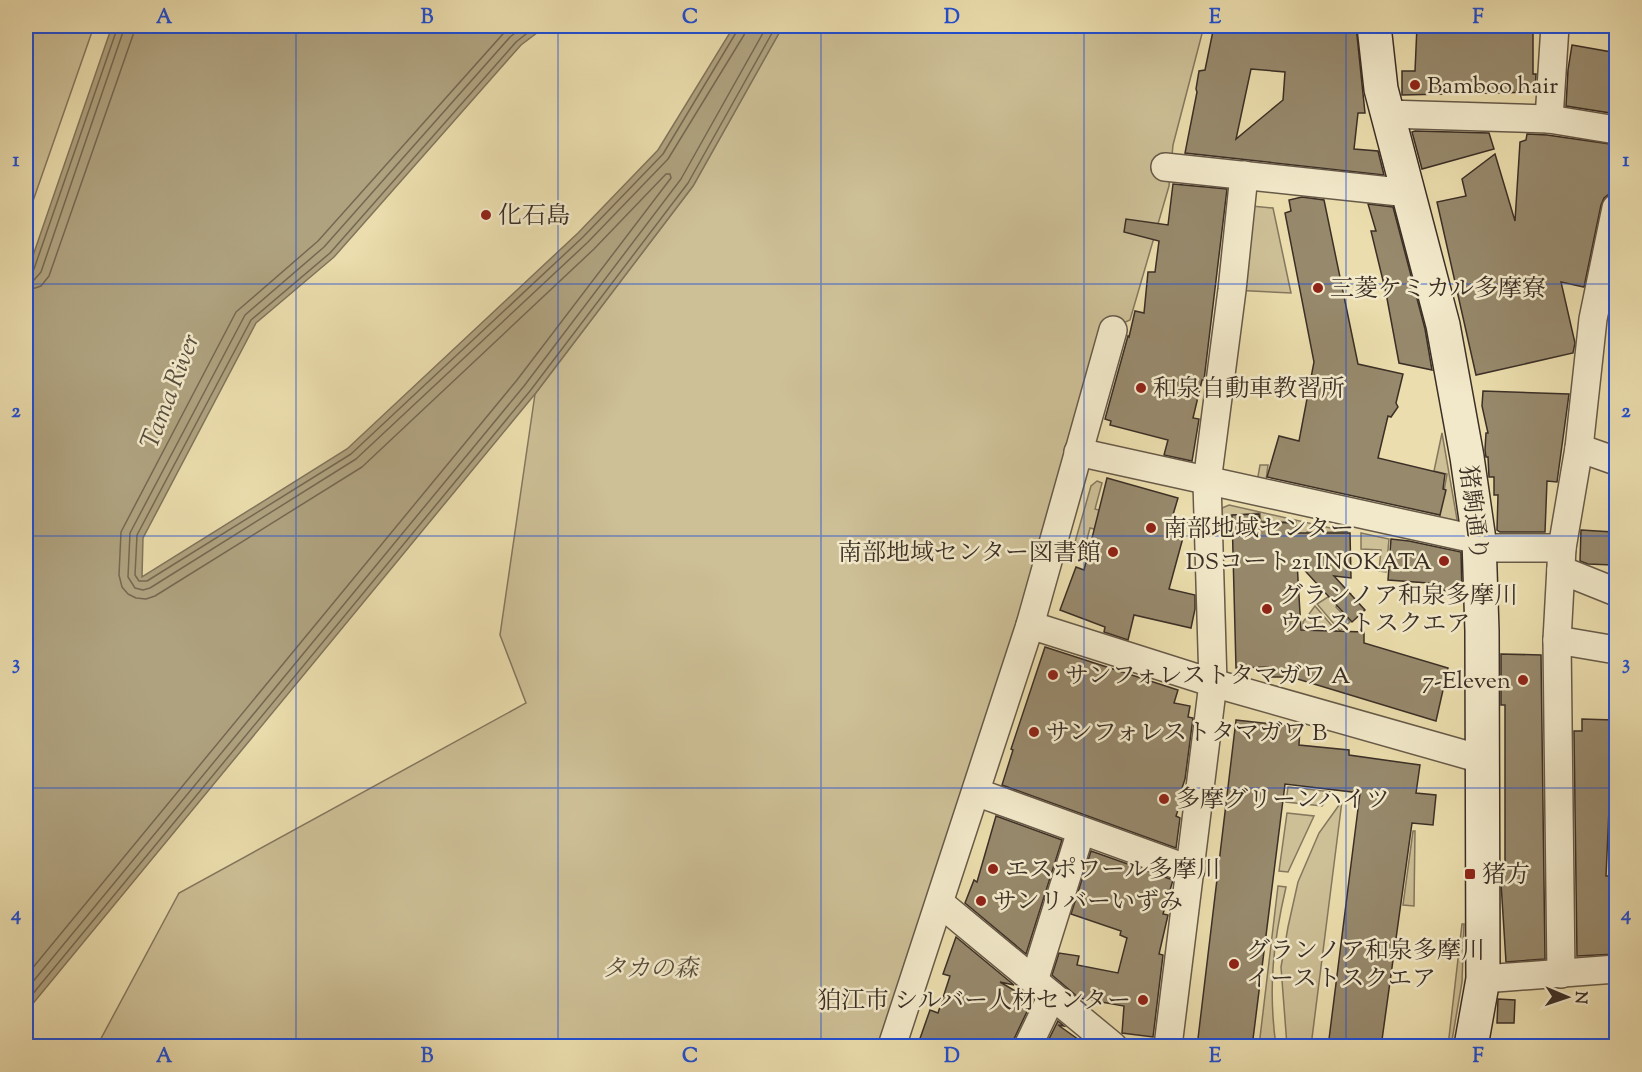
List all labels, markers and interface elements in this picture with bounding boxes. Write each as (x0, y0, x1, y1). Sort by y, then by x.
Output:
text: A (156, 4, 173, 33)
text: B (421, 4, 434, 33)
text: C (682, 4, 698, 33)
text: D (944, 4, 960, 33)
text: E (1209, 4, 1222, 33)
text: F (1472, 4, 1484, 33)
place label: Bamboo hair (1427, 70, 1558, 104)
marker: Bamboo hair (1408, 78, 1422, 92)
text: 1 (13, 147, 20, 176)
text: 1 (1623, 147, 1630, 176)
place label: 化石島 (498, 200, 570, 234)
marker: 化石島 (479, 208, 493, 222)
place label: 三菱ケミカル多摩寮 (1330, 273, 1546, 307)
marker: 三菱ケミカル多摩寮 (1311, 281, 1325, 295)
water label: Tama River (132, 329, 210, 455)
place label: 和泉自動車教習所 (1153, 373, 1345, 407)
marker: 和泉自動車教習所 (1134, 381, 1148, 395)
text: 2 (11, 398, 21, 427)
text: 2 (1621, 398, 1631, 427)
street label: 猪駒通り (1449, 464, 1495, 563)
place label: 南部地域センター (1163, 513, 1354, 547)
marker: 南部地域センター (1144, 521, 1158, 535)
place label: 南部地域センター図書館 (838, 537, 1101, 571)
marker: 南部地域センター図書館 (1106, 545, 1120, 559)
place label: DSコート21 INOKATA (1186, 546, 1433, 580)
marker: DSコート21 INOKATA (1437, 554, 1451, 568)
place label: グランノア和泉多摩川 ウエストスクエア (1279, 580, 1518, 642)
marker: グランノア和泉多摩川 ウエストスクエア (1260, 602, 1274, 616)
text: 3 (12, 650, 20, 679)
text: 3 (1622, 650, 1630, 679)
place label: サンフォレストタマガワ A (1065, 660, 1351, 694)
place label: 7-Eleven (1422, 665, 1511, 699)
marker: サンフォレストタマガワ A (1046, 668, 1060, 682)
marker: 7-Eleven (1516, 673, 1530, 687)
place label: サンフォレストタマガワ B (1046, 717, 1327, 751)
marker: サンフォレストタマガワ B (1027, 725, 1041, 739)
place label: 多摩グリーンハイツ (1176, 784, 1390, 818)
marker: 多摩グリーンハイツ (1157, 792, 1171, 806)
place label: エスポワール多摩川 (1005, 854, 1221, 888)
place label: 猪方 (1482, 859, 1530, 893)
marker: エスポワール多摩川 (986, 862, 1000, 876)
marker: 猪方 (1463, 867, 1477, 881)
place label: サンリバーいずみ (993, 886, 1183, 920)
marker: サンリバーいずみ (974, 894, 988, 908)
text: 4 (10, 901, 21, 930)
text: 4 (1620, 901, 1631, 930)
place label: グランノア和泉多摩川 イーストスクエア (1246, 935, 1485, 997)
park label: タカの森 (602, 953, 701, 987)
marker: グランノア和泉多摩川 イーストスクエア (1227, 957, 1241, 971)
north arrow (1537, 967, 1597, 1027)
place label: 狛江市 シルバー人材センター (817, 985, 1131, 1019)
text: N (1568, 991, 1591, 1004)
marker: 狛江市 シルバー人材センター (1136, 993, 1150, 1007)
text: A (156, 1043, 173, 1072)
text: B (421, 1043, 434, 1072)
text: C (682, 1043, 698, 1072)
text: D (944, 1043, 960, 1072)
text: E (1209, 1043, 1222, 1072)
text: F (1472, 1043, 1484, 1072)

